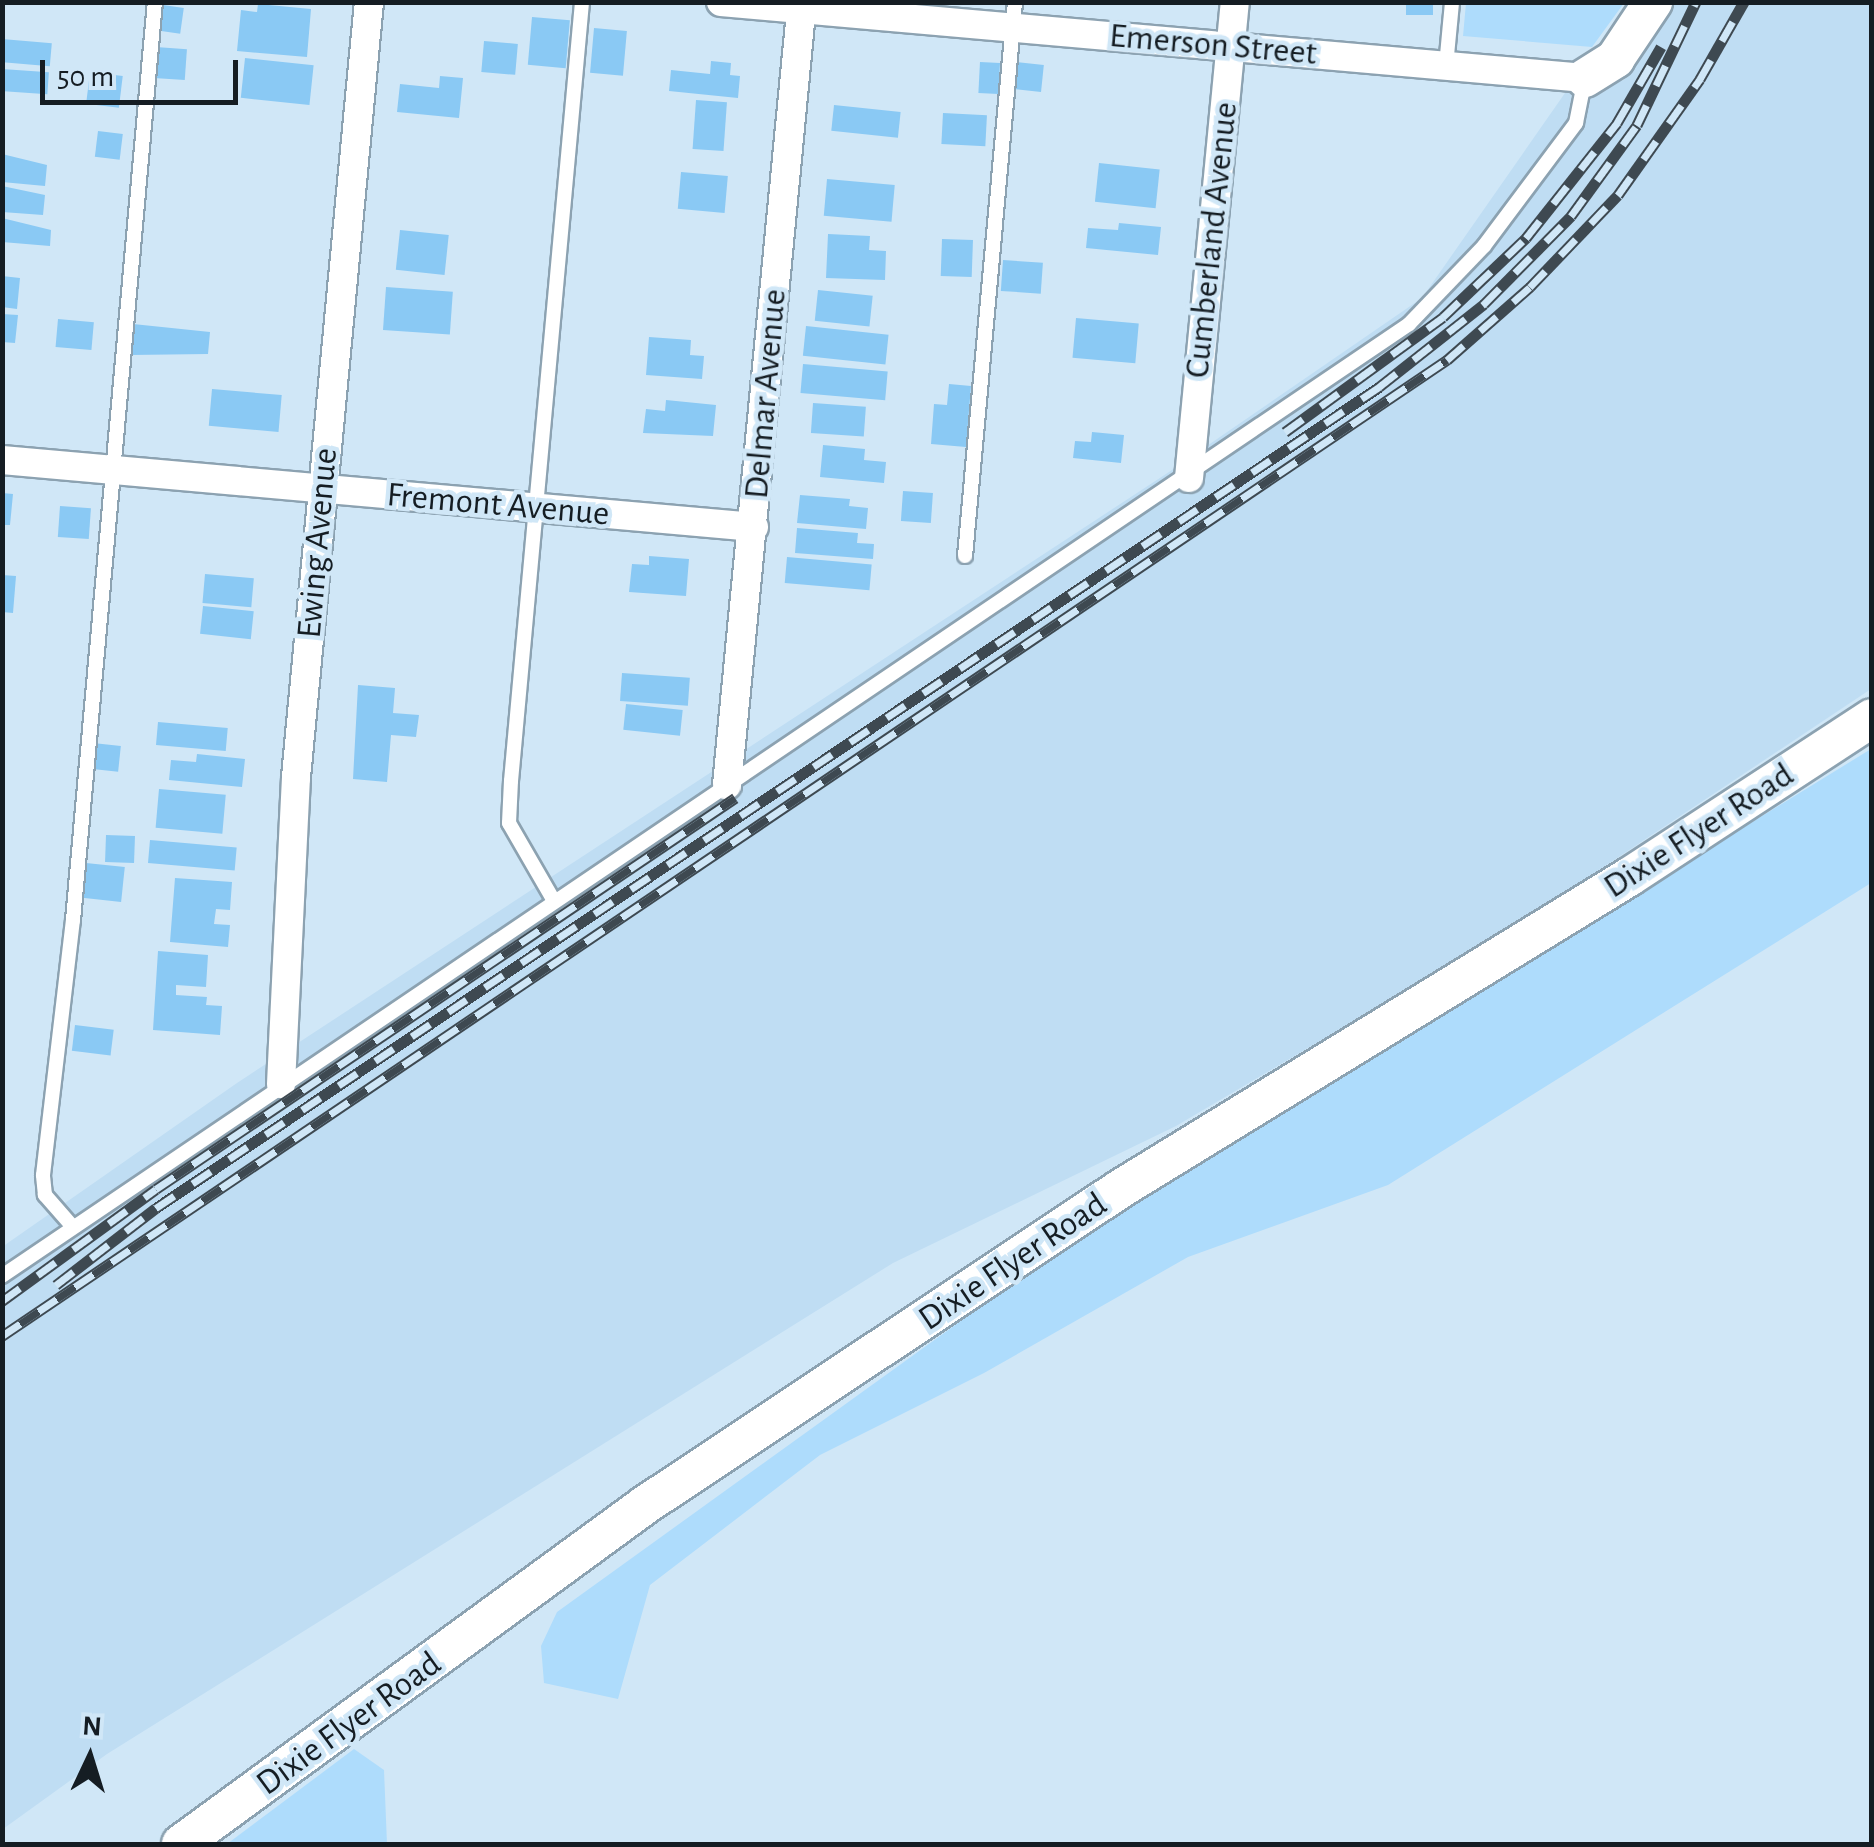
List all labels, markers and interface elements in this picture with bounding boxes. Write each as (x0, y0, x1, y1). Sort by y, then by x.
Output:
street label: Emerson Street (1108, 15, 1318, 75)
scale bar (45, 40, 242, 102)
text: 50 m (57, 62, 114, 92)
street label: Cumberland Avenue (1177, 100, 1247, 380)
street label: Delmar Avenue (736, 287, 796, 501)
street label: Ewing Avenue (289, 446, 347, 640)
street label: Fremont Avenue (385, 474, 611, 536)
street label: Dixie Flyer Road (1596, 754, 1802, 908)
street label: Dixie Flyer Road (911, 1184, 1115, 1340)
street label: Dixie Flyer Road (249, 1643, 449, 1805)
north arrow (40, 1707, 140, 1807)
text: N (81, 1712, 103, 1742)

